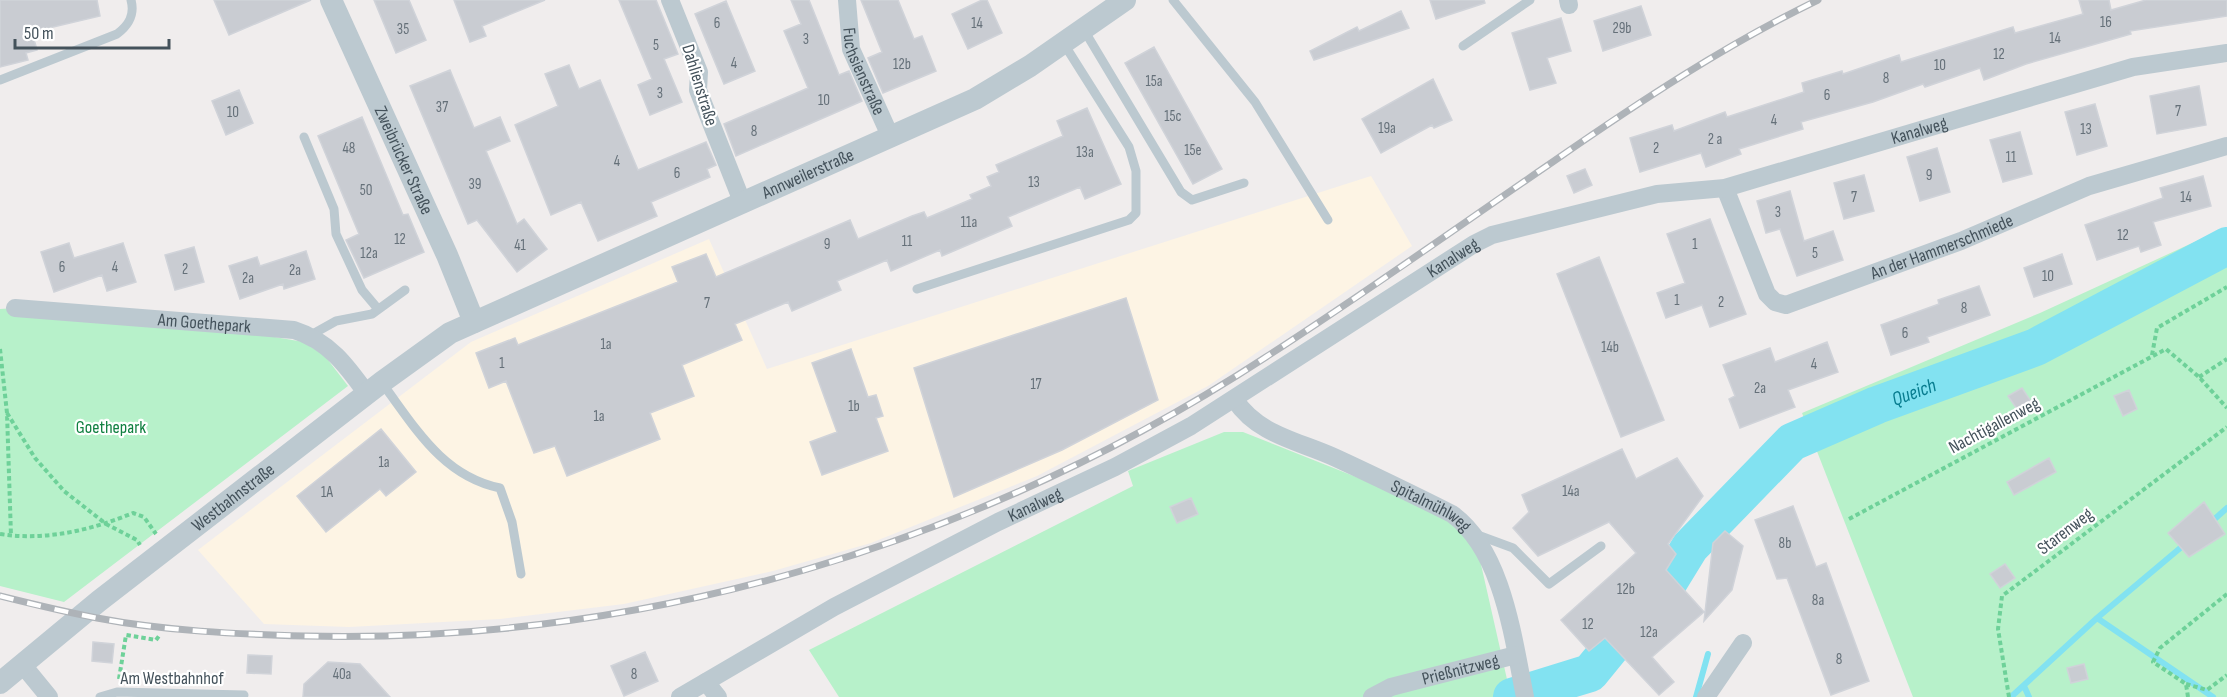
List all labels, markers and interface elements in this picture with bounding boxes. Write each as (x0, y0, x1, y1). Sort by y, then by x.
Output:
scale bar (15, 12, 170, 50)
house number: 16 (2100, 13, 2112, 32)
house number: 6 (714, 14, 720, 33)
house number: 14 (971, 14, 983, 33)
house number: 29b (1612, 19, 1632, 38)
house number: 35 (397, 20, 409, 39)
text: 50 m (24, 23, 54, 44)
street label: Fuchsienstraße (838, 27, 889, 118)
house number: 14 (2049, 29, 2061, 48)
house number: 3 (803, 30, 809, 49)
house number: 5 (653, 36, 659, 55)
street label: Dahlienstraße (677, 42, 722, 128)
house number: 12 (1993, 45, 2005, 64)
house number: 4 (731, 54, 737, 73)
house number: 12b (893, 55, 911, 74)
house number: 10 (1934, 56, 1946, 75)
house number: 8 (1883, 69, 1889, 88)
house number: 15a (1145, 72, 1163, 91)
house number: 3 (657, 84, 663, 103)
house number: 6 (1824, 86, 1830, 105)
house number: 10 (818, 91, 830, 110)
house number: 37 (436, 98, 448, 117)
house number: 7 (2175, 102, 2181, 121)
house number: 10 (227, 103, 239, 122)
street label: Zweibrücker Straße (370, 103, 437, 218)
house number: 15c (1164, 107, 1182, 126)
house number: 4 (1771, 111, 1777, 130)
street label: Kanalweg (1889, 113, 1950, 149)
house number: 19a (1378, 119, 1396, 138)
house number: 13 (2080, 120, 2092, 139)
house number: 8 (751, 122, 757, 141)
house number: 2 a (1708, 130, 1722, 149)
house number: 48 (343, 139, 355, 158)
house number: 2 (1653, 139, 1659, 158)
house number: 15e (1184, 141, 1202, 160)
house number: 13a (1076, 143, 1094, 162)
street label: Annweilerstraße (758, 144, 857, 204)
house number: 11 (2006, 148, 2017, 167)
house number: 4 (614, 152, 620, 171)
house number: 6 (674, 164, 680, 183)
house number: 9 (1926, 166, 1932, 185)
house number: 13 (1028, 173, 1040, 192)
house number: 39 (469, 175, 481, 194)
house number: 50 (360, 181, 372, 200)
house number: 7 (1851, 188, 1857, 207)
house number: 14 (2180, 188, 2192, 207)
house number: 3 (1775, 203, 1781, 222)
street label: An der Hammerschmiede (1867, 210, 2016, 285)
house number: 11a (961, 213, 977, 232)
house number: 12 (2117, 226, 2129, 245)
house number: 12 (394, 230, 406, 249)
house number: 11 (902, 232, 913, 251)
street label: Kanalweg (1423, 234, 1483, 282)
house number: 9 (824, 235, 830, 254)
house number: 1 (1692, 235, 1698, 254)
house number: 41 (514, 236, 527, 255)
house number: 12a (360, 244, 378, 263)
house number: 5 (1812, 244, 1818, 263)
house number: 6 (59, 258, 65, 277)
house number: 4 (112, 258, 118, 277)
house number: 2 (182, 260, 188, 279)
house number: 2a (289, 261, 301, 280)
house number: 10 (2042, 267, 2054, 286)
house number: 2a (242, 269, 254, 288)
house number: 1 (1674, 291, 1680, 310)
house number: 2 (1718, 293, 1724, 312)
house number: 7 (704, 294, 710, 313)
house number: 8 (1961, 299, 1967, 318)
street label: Am Goethepark (156, 309, 252, 338)
house number: 6 (1902, 324, 1908, 343)
house number: 1a (600, 335, 612, 354)
house number: 14b (1601, 338, 1619, 357)
house number: 1 (499, 354, 505, 373)
house number: 4 (1811, 355, 1817, 374)
water label: Queich (1888, 373, 1940, 412)
house number: 17 (1030, 375, 1042, 394)
house number: 2a (1754, 379, 1766, 398)
street label: Nachtigallenweg (1945, 393, 2043, 458)
house number: 1b (848, 397, 860, 416)
house number: 1a (593, 407, 605, 426)
park label: Goethepark (76, 417, 146, 438)
house number: 1a (378, 453, 390, 472)
street label: Westbahnstraße (188, 459, 279, 536)
street label: Spitalmühlweg (1387, 476, 1476, 536)
house number: 14a (1562, 482, 1580, 501)
house number: 1A (321, 483, 334, 502)
street label: Kanalweg (1005, 483, 1066, 527)
street label: Starenweg (2033, 504, 2097, 559)
house number: 8b (1779, 534, 1791, 553)
house number: 12b (1617, 580, 1635, 599)
house number: 8a (1812, 591, 1824, 610)
house number: 12 (1582, 615, 1594, 634)
house number: 12a (1640, 623, 1658, 642)
street label: Prießnitzweg (1420, 650, 1501, 690)
house number: 8 (1836, 650, 1842, 669)
house number: 40a (333, 665, 352, 684)
house number: 8 (631, 665, 637, 684)
street label: Am Westbahnhof (119, 668, 224, 689)

